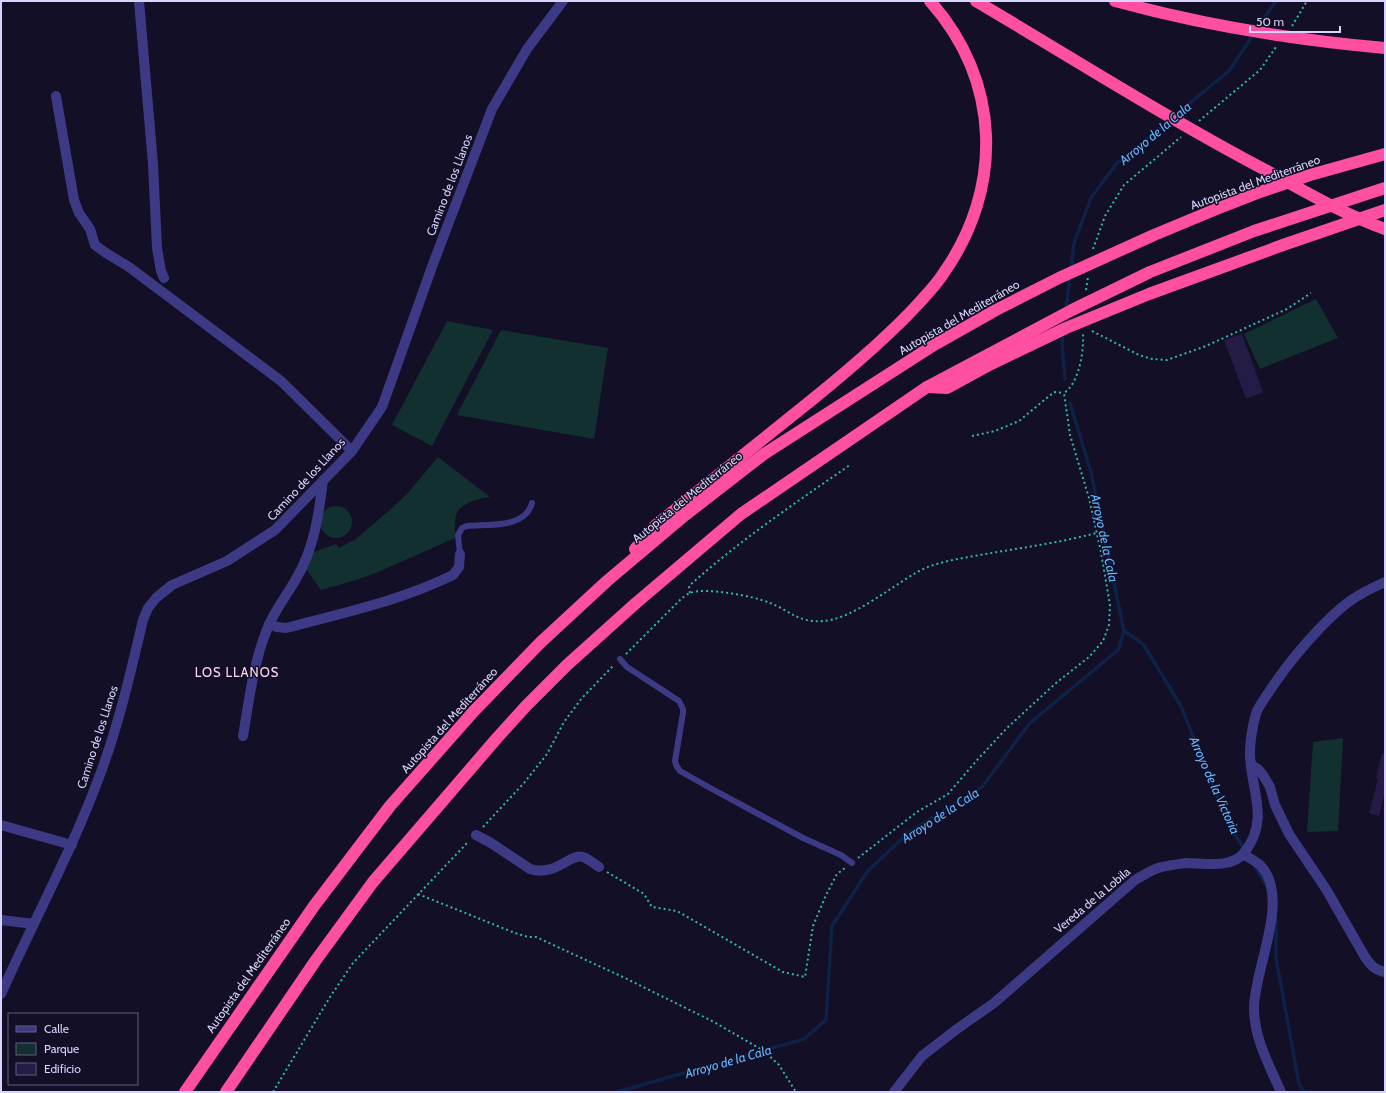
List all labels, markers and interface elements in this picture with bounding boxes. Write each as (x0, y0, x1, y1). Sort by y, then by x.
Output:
scale bar (1250, 8, 1340, 34)
text: 50 m (1256, 14, 1284, 29)
water label: Arroyo de la Cala (1115, 98, 1194, 169)
street label: Camino de los Llanos (423, 132, 475, 238)
street label: Autopista del Mediterráneo (1188, 151, 1322, 212)
street label: Autopista del Mediterráneo (896, 276, 1022, 358)
street label: Camino de los Llanos (264, 434, 348, 523)
street label: Autopista del Mediterráneo (629, 448, 745, 546)
water label: Arroyo de la Cala (1088, 492, 1122, 583)
district label: LOS LLANOS (195, 664, 279, 680)
street label: Autopista del Mediterráneo (398, 664, 501, 776)
street label: Camino de los Llanos (73, 683, 121, 791)
water label: Arroyo de la Victoria (1186, 733, 1244, 836)
water label: Arroyo de la Cala (897, 784, 982, 847)
street label: Vereda de la Lobila (1051, 864, 1133, 936)
street label: Autopista del Mediterráneo (203, 914, 294, 1035)
legend (8, 1013, 138, 1085)
text: Calle (44, 1021, 69, 1036)
text: Parque (44, 1041, 79, 1056)
water label: Arroyo de la Cala (682, 1041, 773, 1081)
text: Edificio (44, 1061, 81, 1076)

